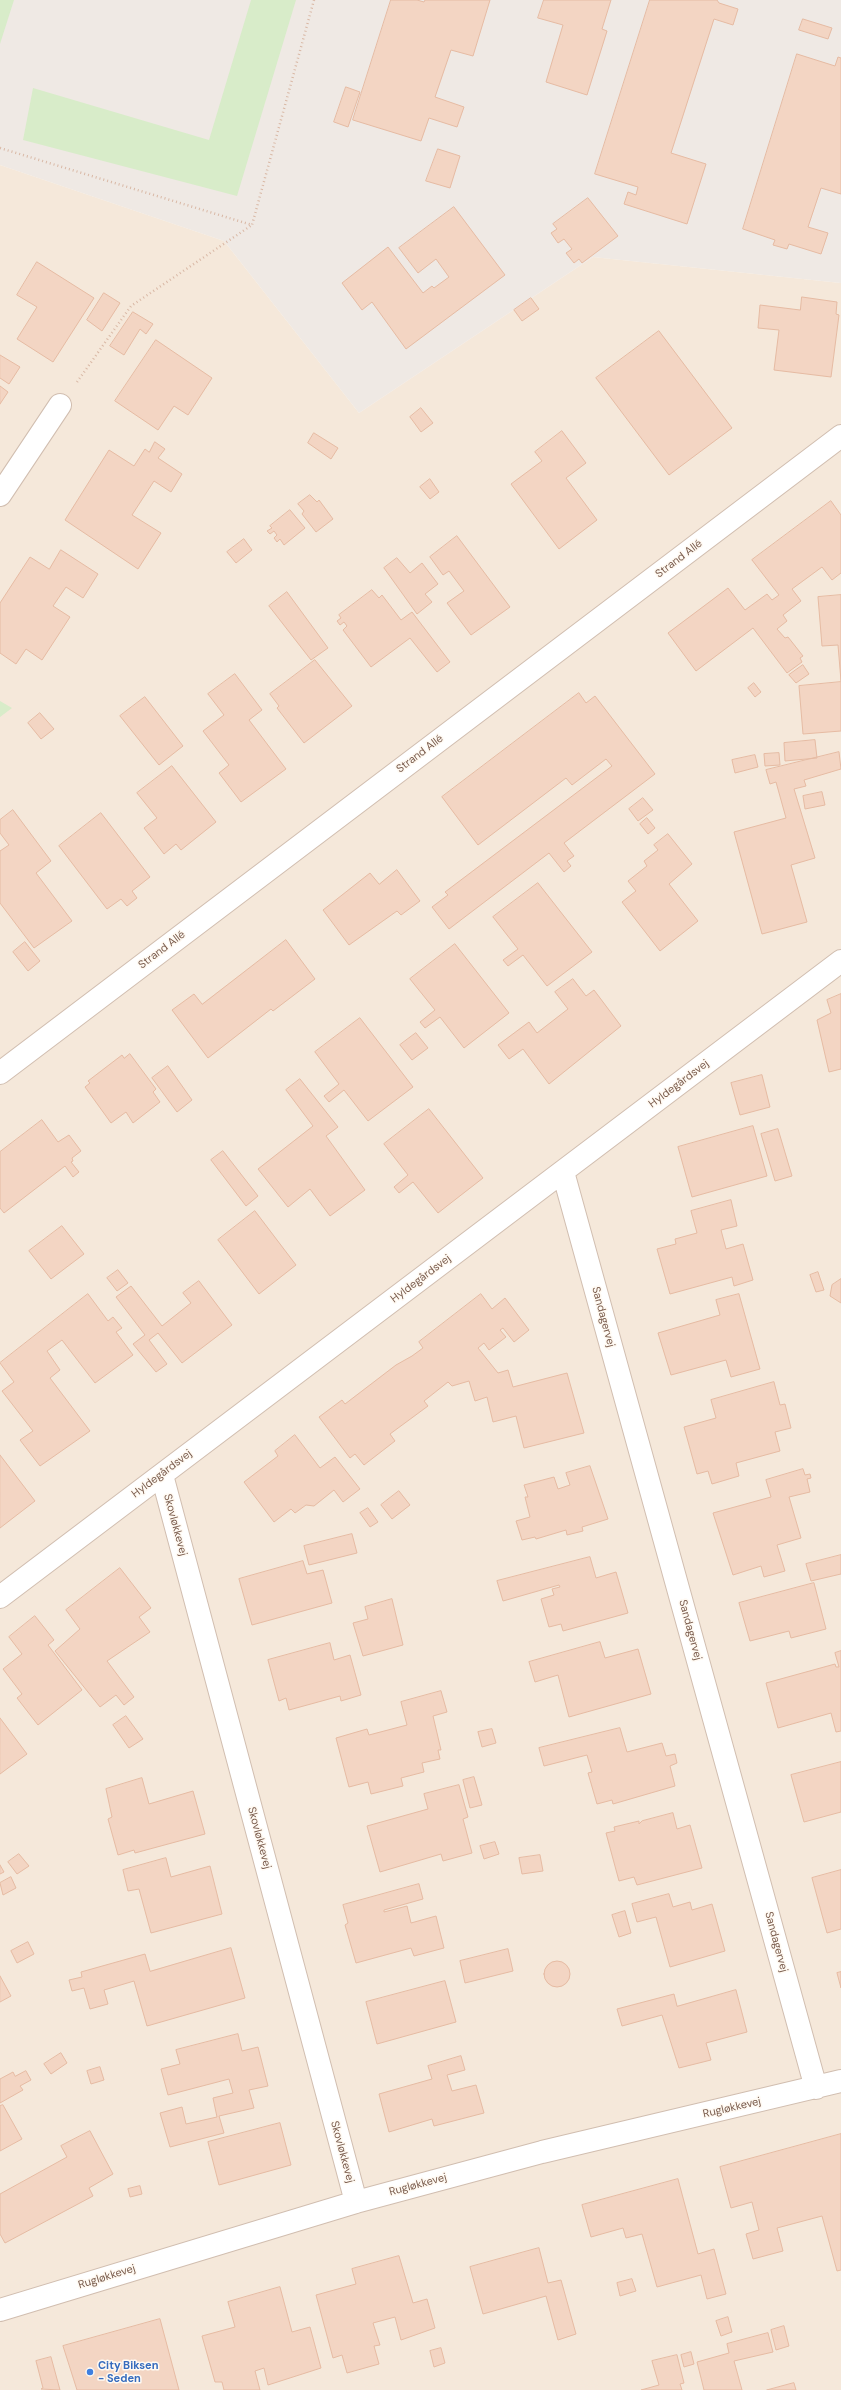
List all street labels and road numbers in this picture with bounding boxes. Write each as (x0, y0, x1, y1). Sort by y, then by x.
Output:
street label: Strand Allé (653, 537, 705, 581)
street label: Strand Allé (394, 732, 446, 776)
street label: Strand Allé (136, 928, 188, 972)
street label: Hyldegårdsvej (646, 1057, 712, 1111)
street label: Hyldegårdsvej (388, 1252, 454, 1306)
street label: Sandagervej (589, 1285, 617, 1349)
street label: Hyldegårdsvej (129, 1447, 195, 1501)
street label: Skovløkkevej (160, 1493, 190, 1557)
street label: Sandagervej (676, 1598, 704, 1662)
street label: Skovløkkevej (244, 1806, 274, 1870)
street label: Sandagervej (762, 1910, 790, 1974)
street label: Rugløkkevej (702, 2095, 762, 2121)
street label: Skovløkkevej (327, 2120, 357, 2184)
street label: Rugløkkevej (388, 2171, 448, 2199)
street label: Rugløkkevej (77, 2262, 137, 2292)

